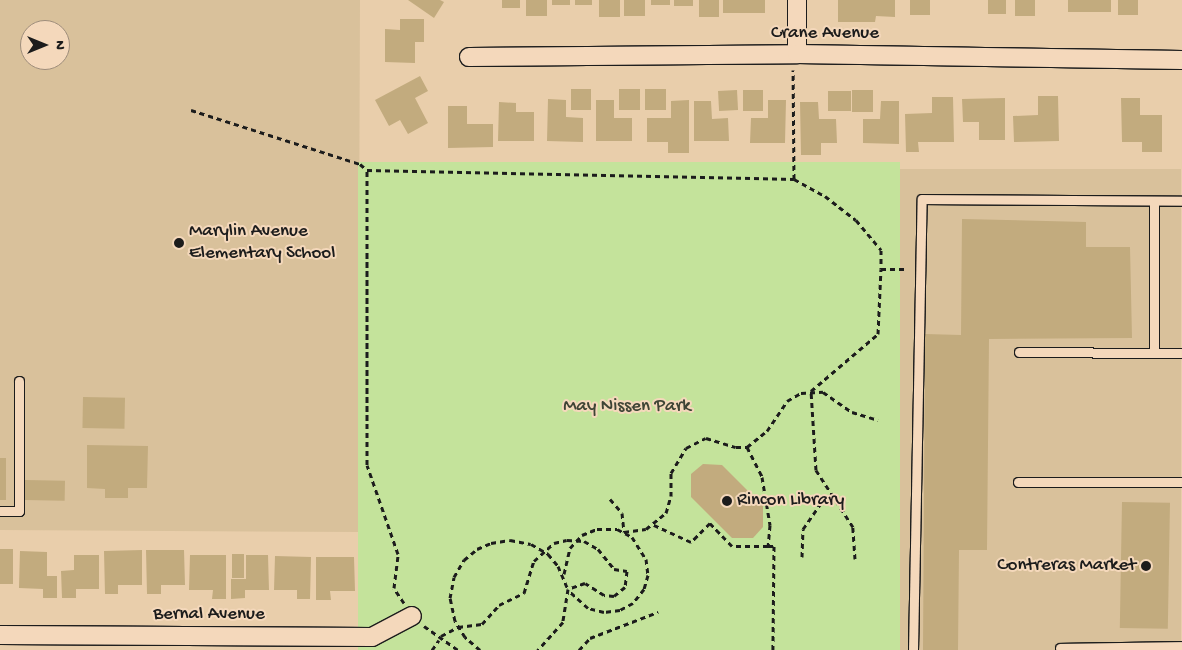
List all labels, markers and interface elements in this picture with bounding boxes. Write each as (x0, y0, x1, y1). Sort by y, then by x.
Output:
north arrow (20, 20, 70, 70)
street label: Crane Avenue (771, 23, 879, 45)
text: N (51, 40, 68, 50)
place label: Marylin Avenue Elementary School (189, 221, 335, 265)
marker: Marylin Avenue Elementary School (173, 237, 185, 249)
park label: May Nissen Park (563, 396, 691, 418)
place label: Rincon Library (737, 490, 844, 512)
marker: Rincon Library (721, 495, 733, 507)
place label: Contreras Market (997, 555, 1136, 577)
marker: Contreras Market (1140, 560, 1152, 572)
street label: Bernal Avenue (153, 604, 265, 626)

